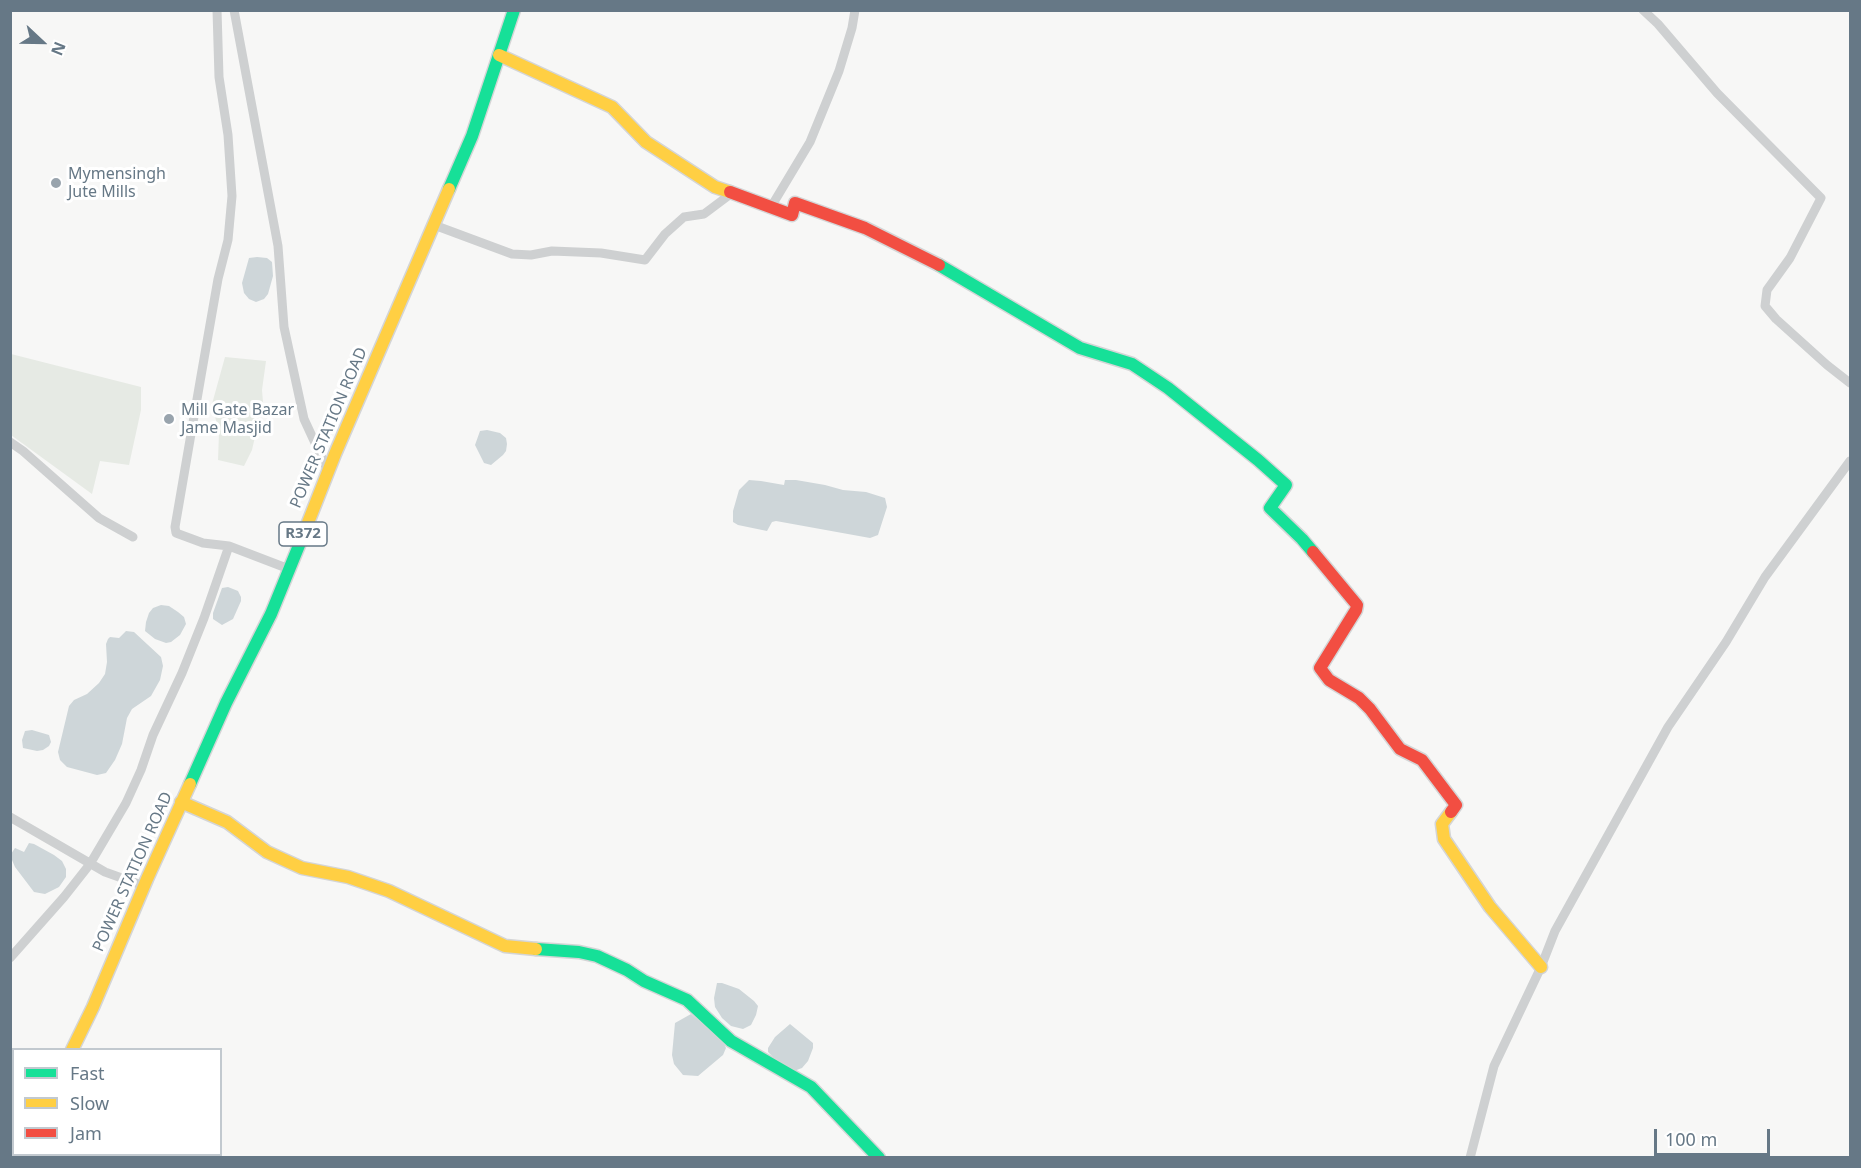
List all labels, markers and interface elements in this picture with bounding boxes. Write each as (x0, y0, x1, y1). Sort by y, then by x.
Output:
north arrow (12, 12, 72, 72)
text: N (46, 39, 71, 59)
place label: Mymensingh Jute Mills (68, 164, 166, 202)
marker: Mymensingh Jute Mills (49, 176, 63, 190)
street label: POWER STATION ROAD (286, 345, 372, 511)
place label: Mill Gate Bazar Jame Masjid (181, 400, 294, 438)
marker: Mill Gate Bazar Jame Masjid (162, 412, 176, 426)
road number: R372 (279, 522, 327, 546)
street label: POWER STATION ROAD (89, 789, 177, 955)
legend (12, 1048, 222, 1156)
text: Fast (70, 1061, 105, 1085)
text: Slow (70, 1091, 109, 1115)
scale bar (1657, 1117, 1772, 1155)
text: Jam (70, 1121, 102, 1145)
text: 100 m (1665, 1127, 1717, 1151)

